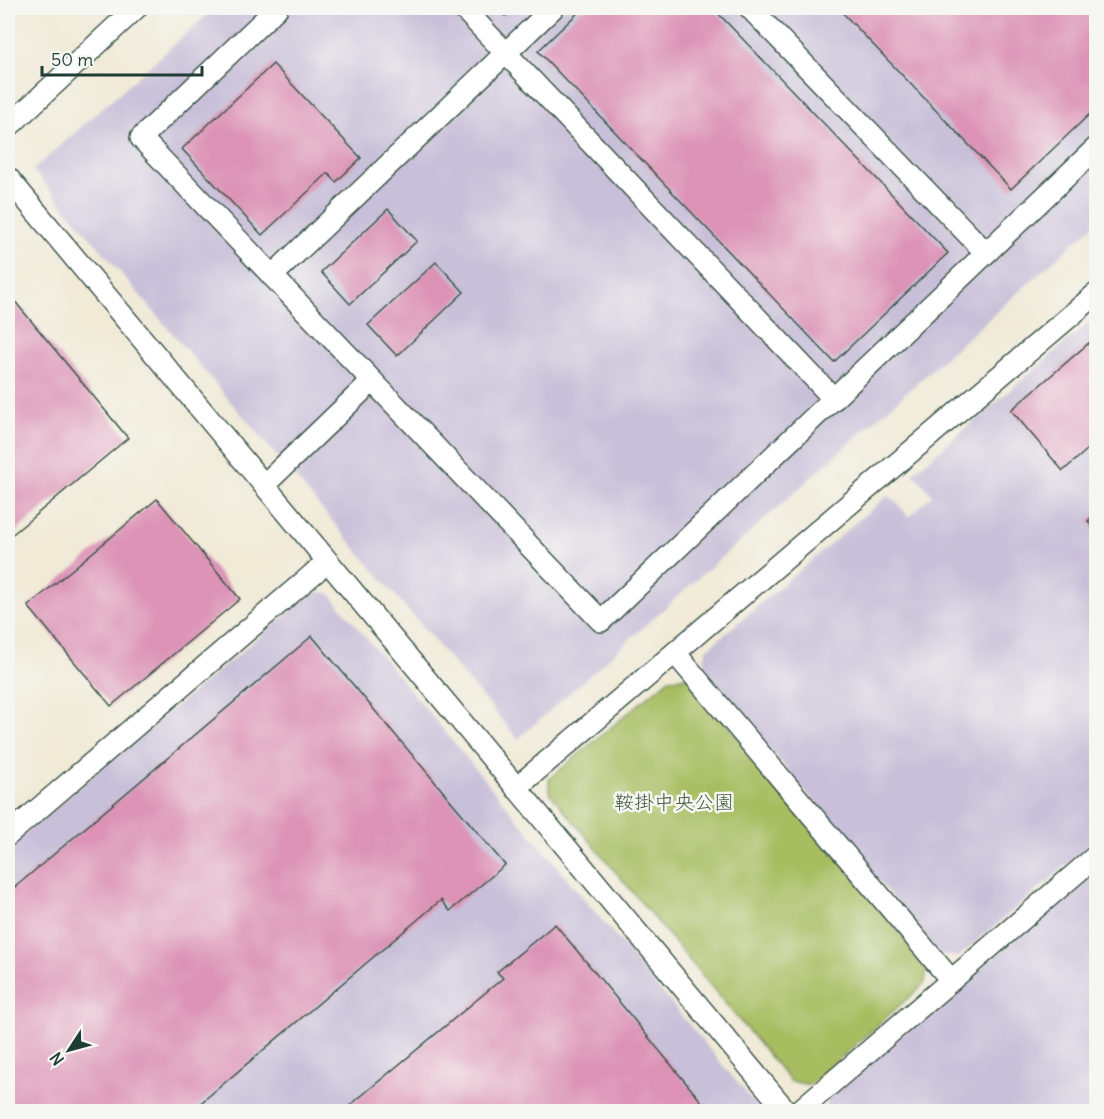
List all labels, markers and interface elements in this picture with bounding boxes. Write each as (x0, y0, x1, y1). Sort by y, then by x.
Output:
scale bar (42, 39, 202, 77)
text: 50 m (51, 48, 93, 71)
park label: 鞍掛中央公園 (614, 789, 734, 814)
north arrow (39, 1020, 99, 1080)
text: N (46, 1048, 68, 1069)

